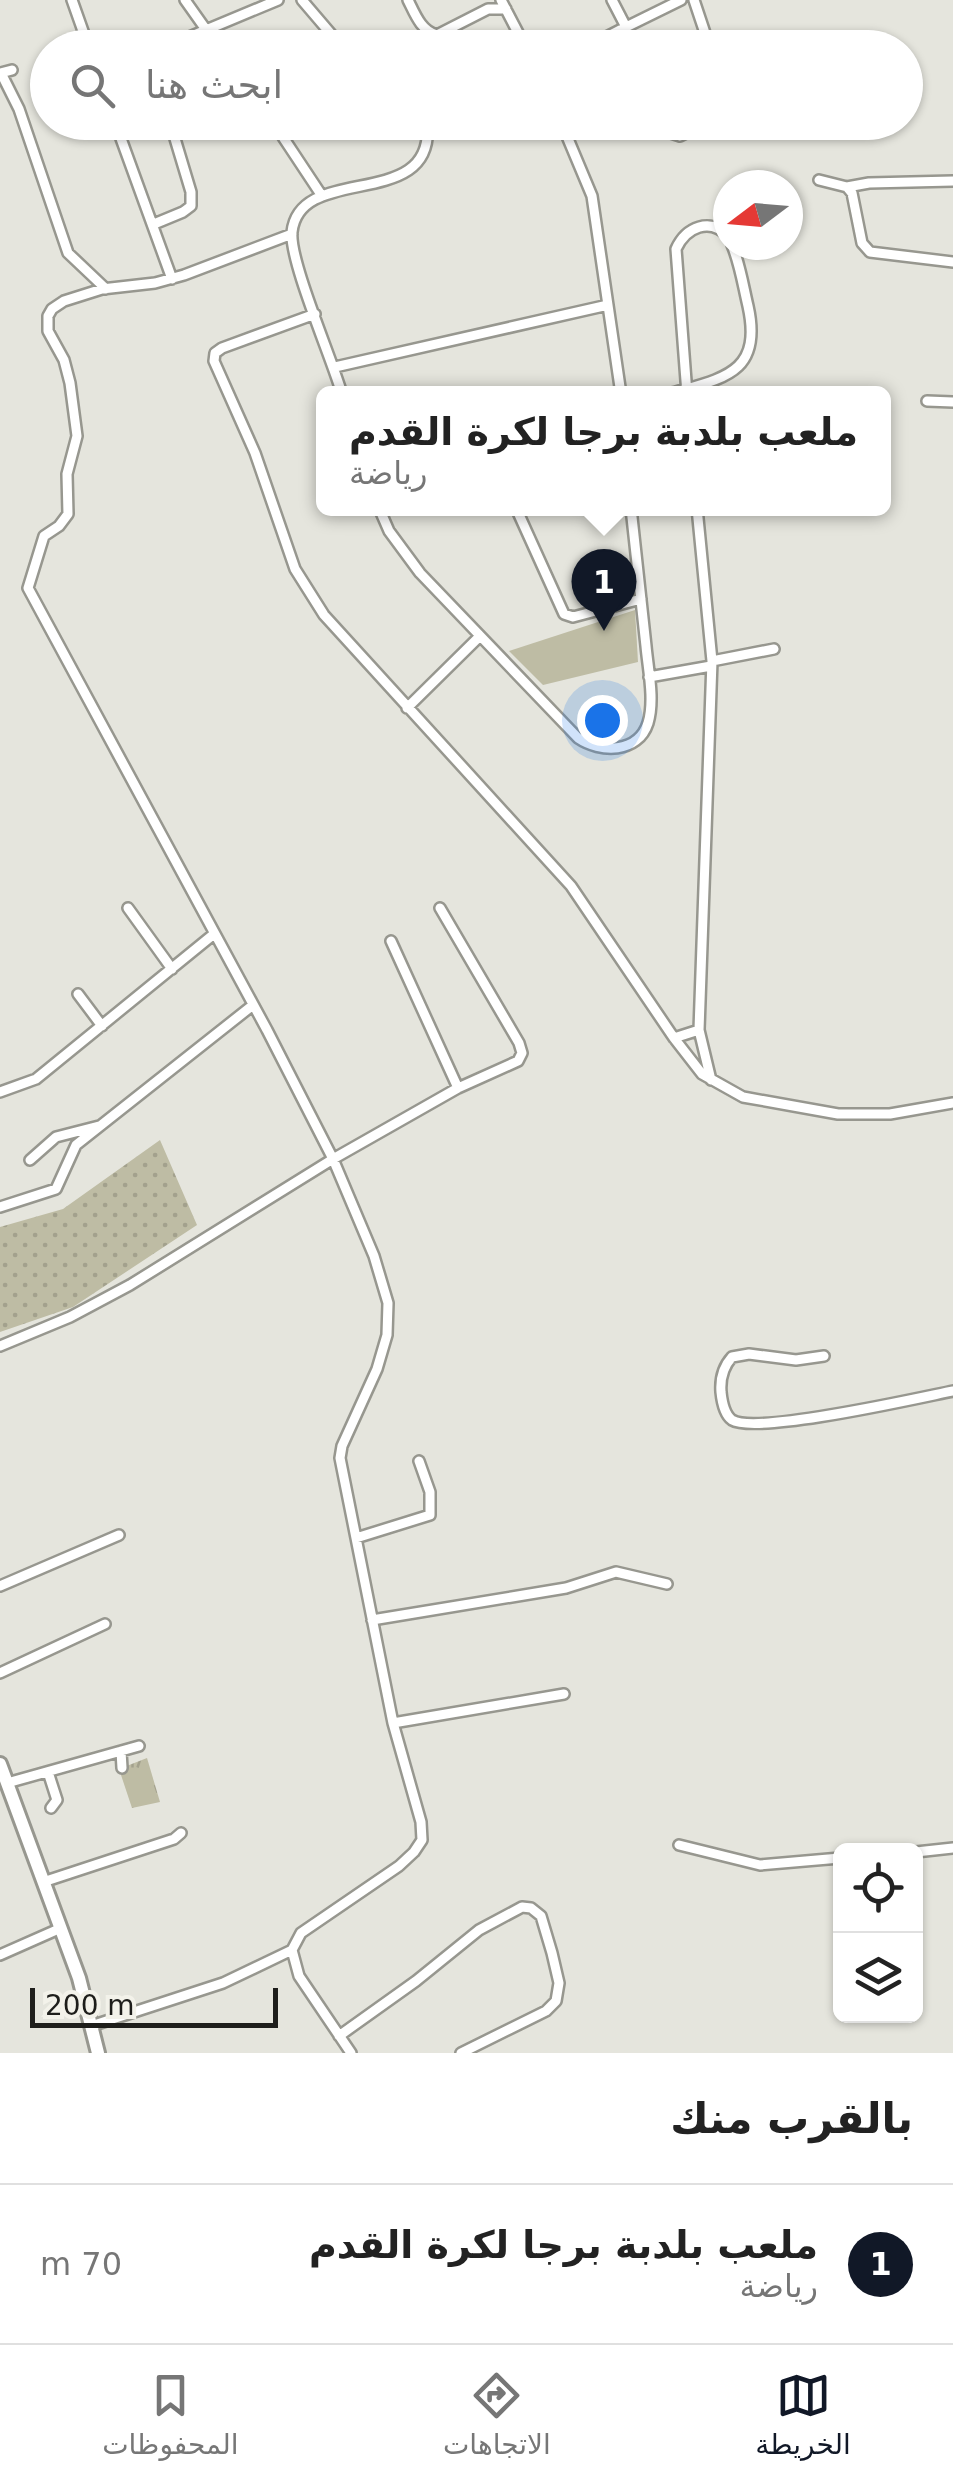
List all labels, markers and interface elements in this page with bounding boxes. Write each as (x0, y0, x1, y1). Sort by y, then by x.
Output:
search box (30, 30, 923, 140)
icon: search (65, 58, 120, 113)
text: ابحث هنا (145, 63, 283, 107)
north arrow (713, 170, 803, 260)
popup (316, 386, 891, 516)
text: ملعب بلدبة برجا لكرة القدم (349, 410, 858, 454)
text: رياضة (349, 454, 427, 492)
pin: 1 (572, 548, 636, 631)
your location (577, 695, 628, 746)
map controls (833, 1843, 923, 2023)
button: locate (833, 1843, 923, 1933)
button: layers (833, 1933, 923, 2023)
scale bar (30, 1983, 278, 2028)
text: 200 m (45, 1989, 135, 2022)
text: بالقرب منك (670, 2094, 913, 2143)
text: ملعب بلدبة برجا لكرة القدم (309, 2223, 818, 2267)
text: 70 m (40, 2245, 122, 2283)
text: 1 (869, 2245, 892, 2283)
text: رياضة (740, 2267, 818, 2305)
tab: المحفوظات (102, 2368, 239, 2461)
tab: الاتجاهات (443, 2368, 551, 2461)
tab: الخريطة (755, 2368, 851, 2461)

